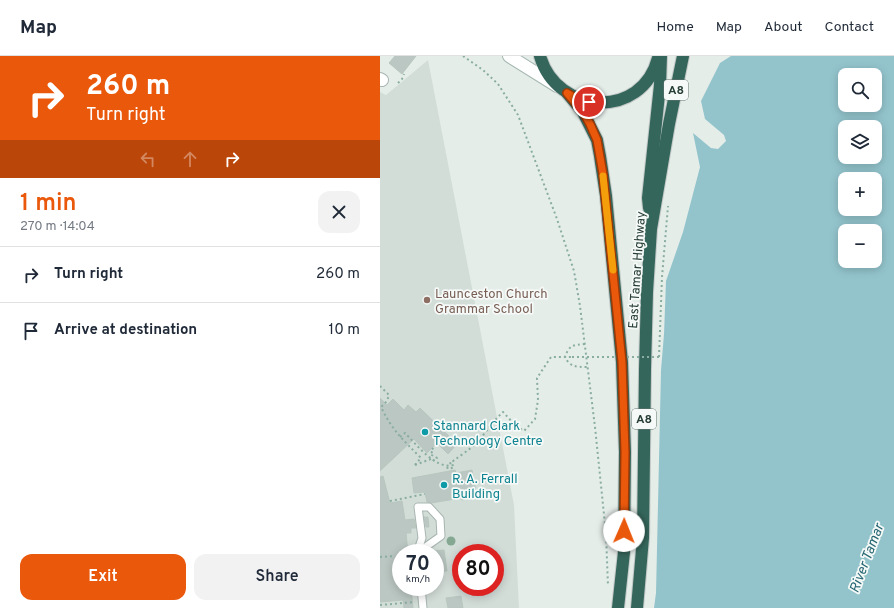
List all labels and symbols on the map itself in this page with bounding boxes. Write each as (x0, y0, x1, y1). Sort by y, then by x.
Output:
road number: A8 (664, 80, 688, 100)
pin (572, 85, 606, 119)
street label: East Tamar Highway (626, 211, 650, 329)
place label: Launceston Church Grammar School (435, 287, 548, 318)
marker: Launceston Church Grammar School (422, 295, 432, 305)
road number: A8 (632, 409, 656, 429)
place label: Stannard Clark Technology Centre (433, 419, 543, 450)
marker: Stannard Clark Technology Centre (420, 427, 430, 437)
place label: R. A. Ferrall Building (452, 472, 518, 503)
marker: R. A. Ferrall Building (439, 480, 449, 490)
position arrow (603, 510, 645, 552)
water label: River Tamar (846, 520, 889, 596)
speed limit sign: 80 (452, 544, 504, 596)

